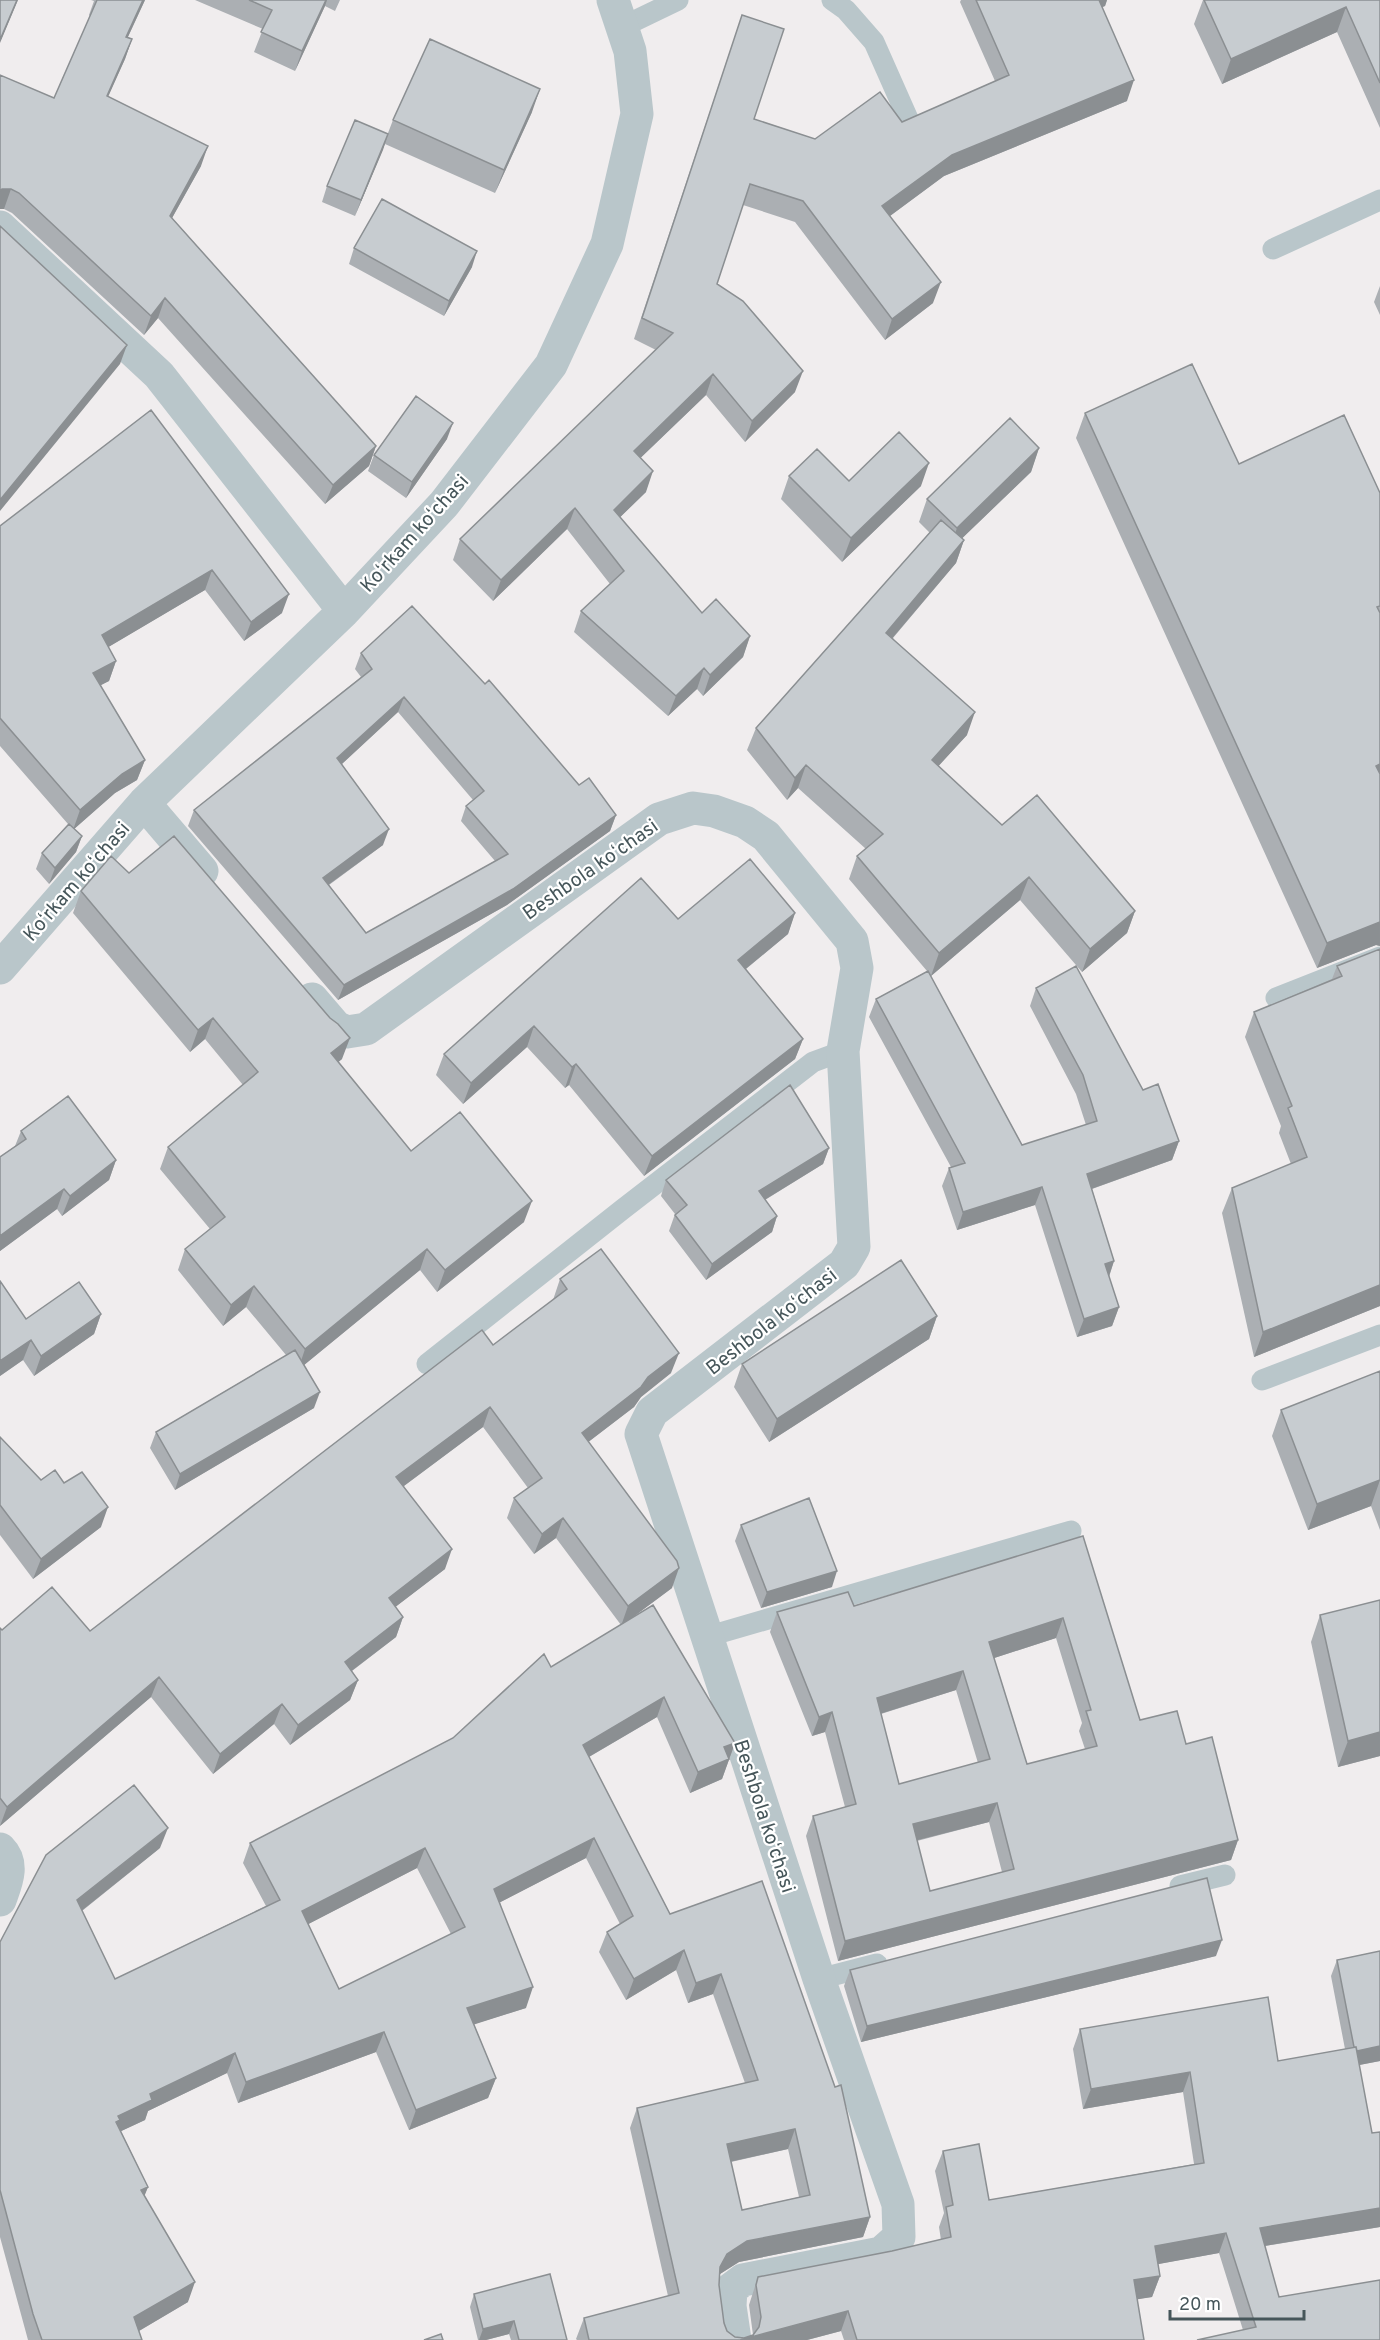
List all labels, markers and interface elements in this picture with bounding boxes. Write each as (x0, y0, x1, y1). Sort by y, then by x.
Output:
street label: Koʻrkam koʻchasi (355, 470, 475, 599)
street label: Beshbola koʻchasi (518, 814, 664, 927)
street label: Koʻrkam koʻchasi (18, 817, 137, 948)
street label: Beshbola koʻchasi (701, 1263, 843, 1382)
street label: Beshbola koʻchasi (726, 1737, 800, 1897)
scale bar (1170, 2283, 1304, 2321)
text: 20 m (1179, 2294, 1221, 2317)

